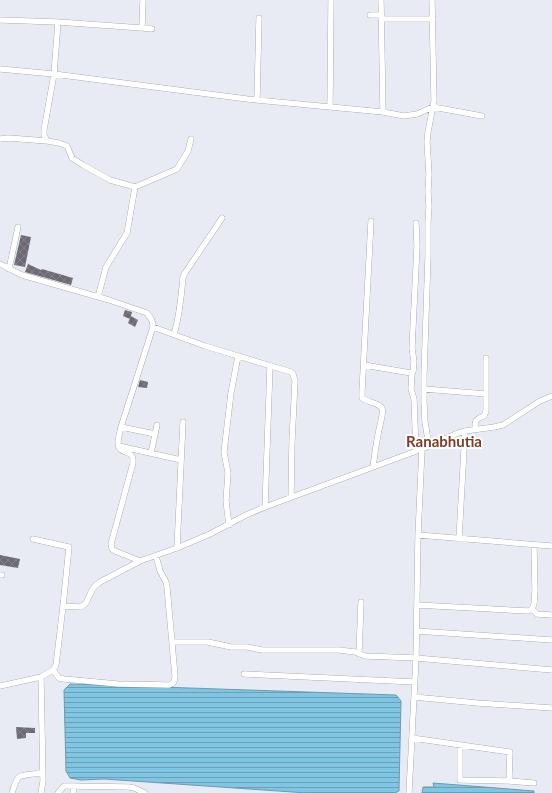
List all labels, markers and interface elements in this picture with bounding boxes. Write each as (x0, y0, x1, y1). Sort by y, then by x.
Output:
district label: Ranabhutia (406, 432, 482, 450)

